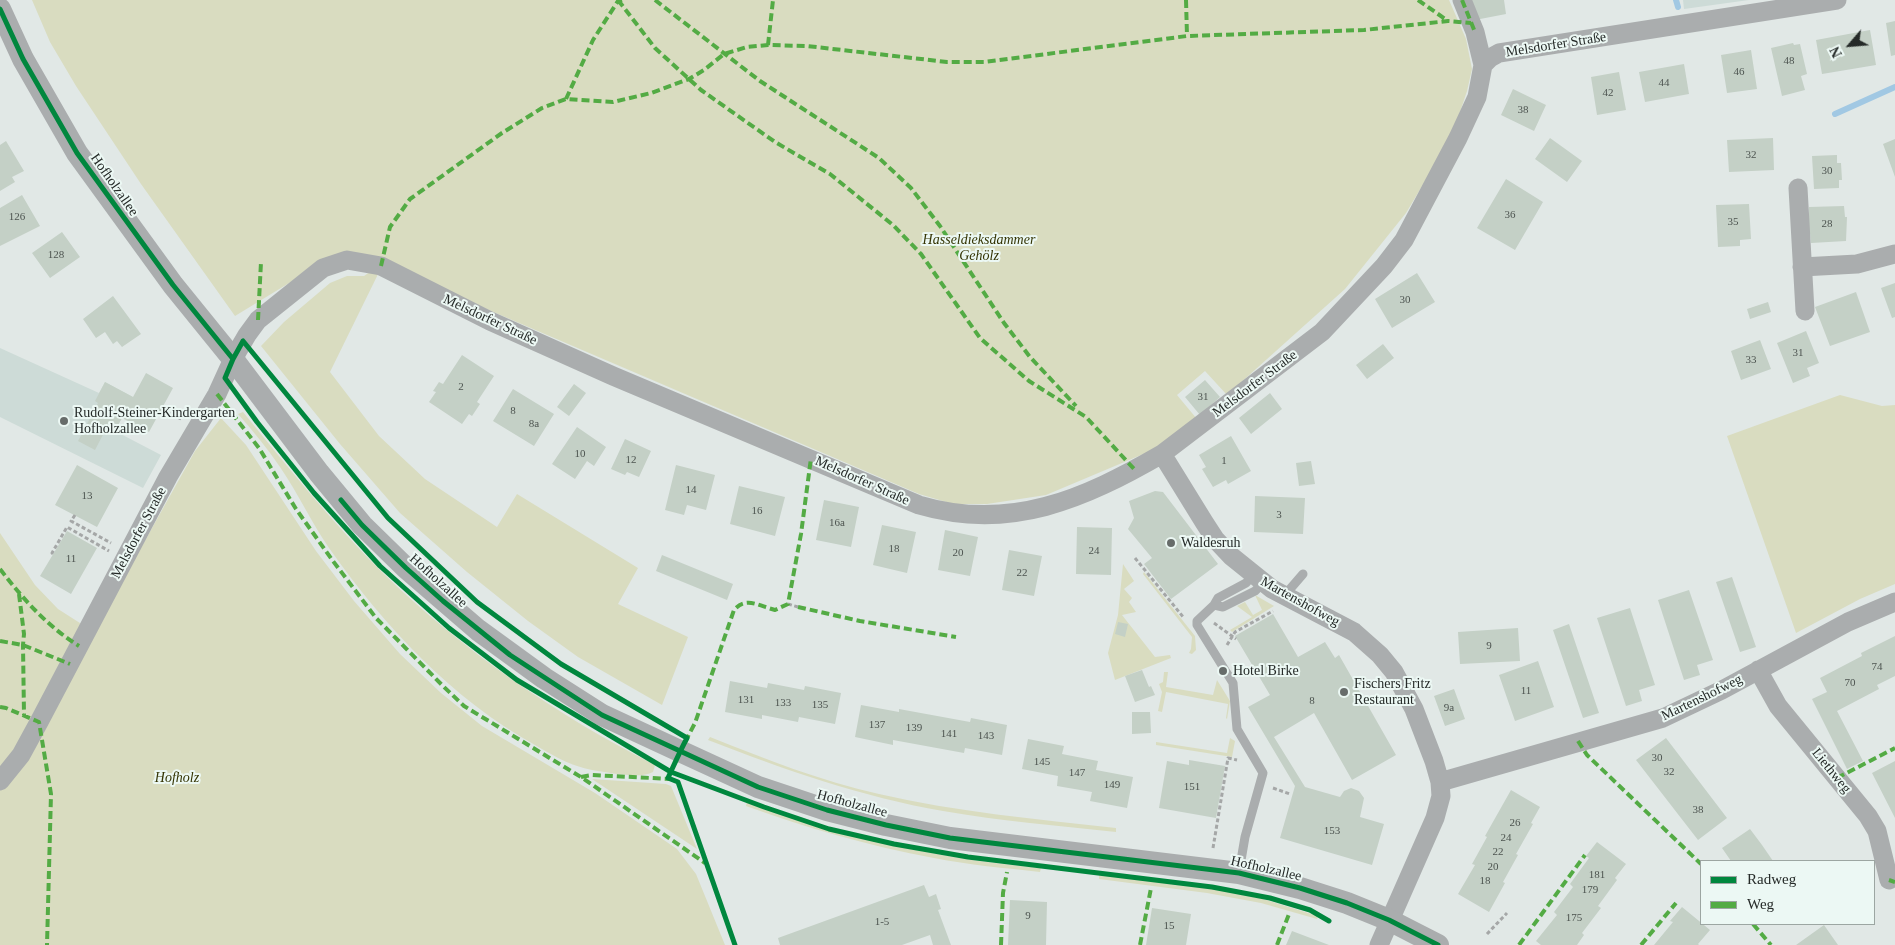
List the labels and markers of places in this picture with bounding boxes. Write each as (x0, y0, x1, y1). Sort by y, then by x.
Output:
place label: Rudolf-Steiner-Kindergarten Hofholzallee (74, 405, 235, 438)
marker: Rudolf-Steiner-Kindergarten Hofholzallee (58, 415, 70, 427)
place label: Waldesruh (1181, 535, 1241, 551)
marker: Waldesruh (1165, 537, 1177, 549)
place label: Hotel Birke (1233, 663, 1299, 679)
marker: Hotel Birke (1217, 665, 1229, 677)
place label: Fischers Fritz Restaurant (1354, 676, 1431, 709)
marker: Fischers Fritz Restaurant (1338, 686, 1350, 698)

